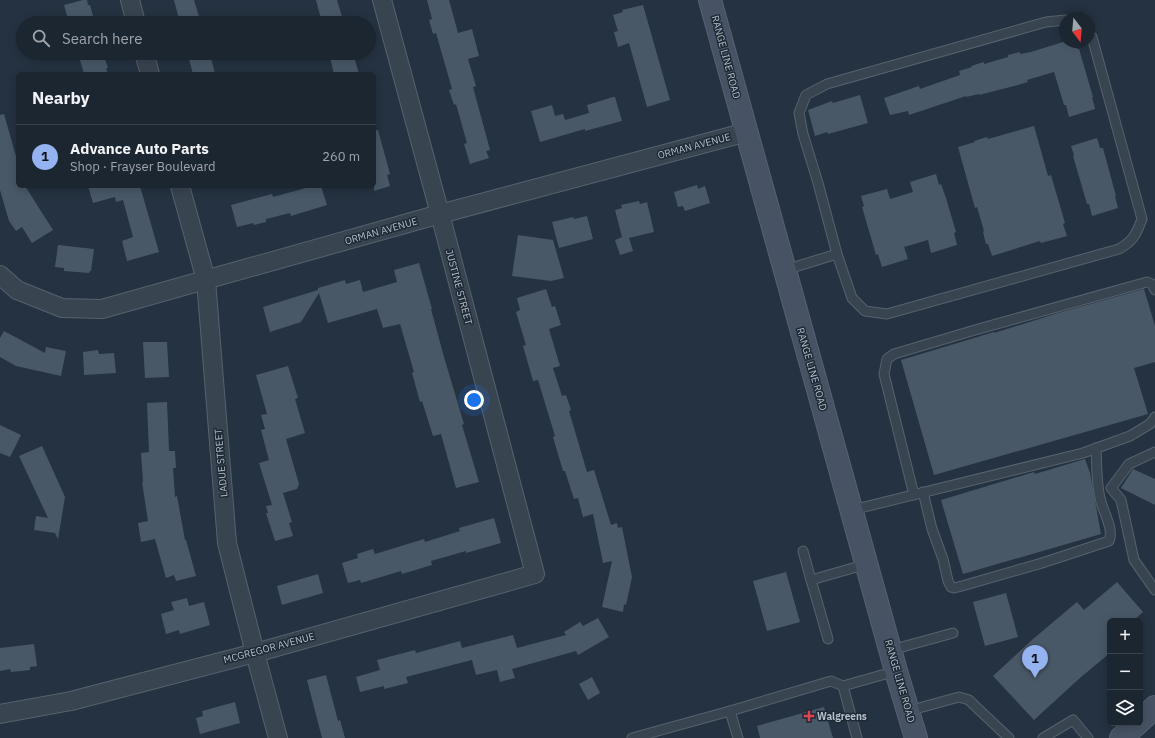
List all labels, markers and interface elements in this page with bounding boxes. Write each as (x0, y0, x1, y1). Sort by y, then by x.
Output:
north arrow (1059, 12, 1095, 48)
street label: RANGE LINE ROAD (709, 14, 743, 100)
search box (16, 16, 376, 60)
icon: search (30, 27, 52, 49)
text: Search here (62, 29, 142, 48)
text: Nearby (32, 87, 90, 109)
street label: ORMAN AVENUE (656, 130, 732, 162)
text: Advance Auto Parts (70, 139, 209, 158)
text: 1 (41, 148, 49, 165)
text: 260 m (322, 148, 360, 165)
text: Shop · Frayser Boulevard (70, 158, 216, 175)
street label: ORMAN AVENUE (343, 214, 419, 248)
street label: JUSTINE STREET (443, 248, 475, 326)
street label: RANGE LINE ROAD (794, 326, 830, 412)
your location (464, 390, 484, 410)
street label: LADUE STREET (212, 428, 230, 498)
map controls (1107, 618, 1143, 726)
button: + (1107, 618, 1143, 654)
street label: MCGREGOR AVENUE (222, 630, 316, 666)
street label: RANGE LINE ROAD (882, 638, 918, 724)
pin: 1 (1022, 645, 1048, 678)
button: − (1107, 654, 1143, 690)
button: layers (1107, 690, 1143, 726)
place label: Walgreens (817, 710, 867, 723)
marker: Walgreens (804, 711, 814, 721)

